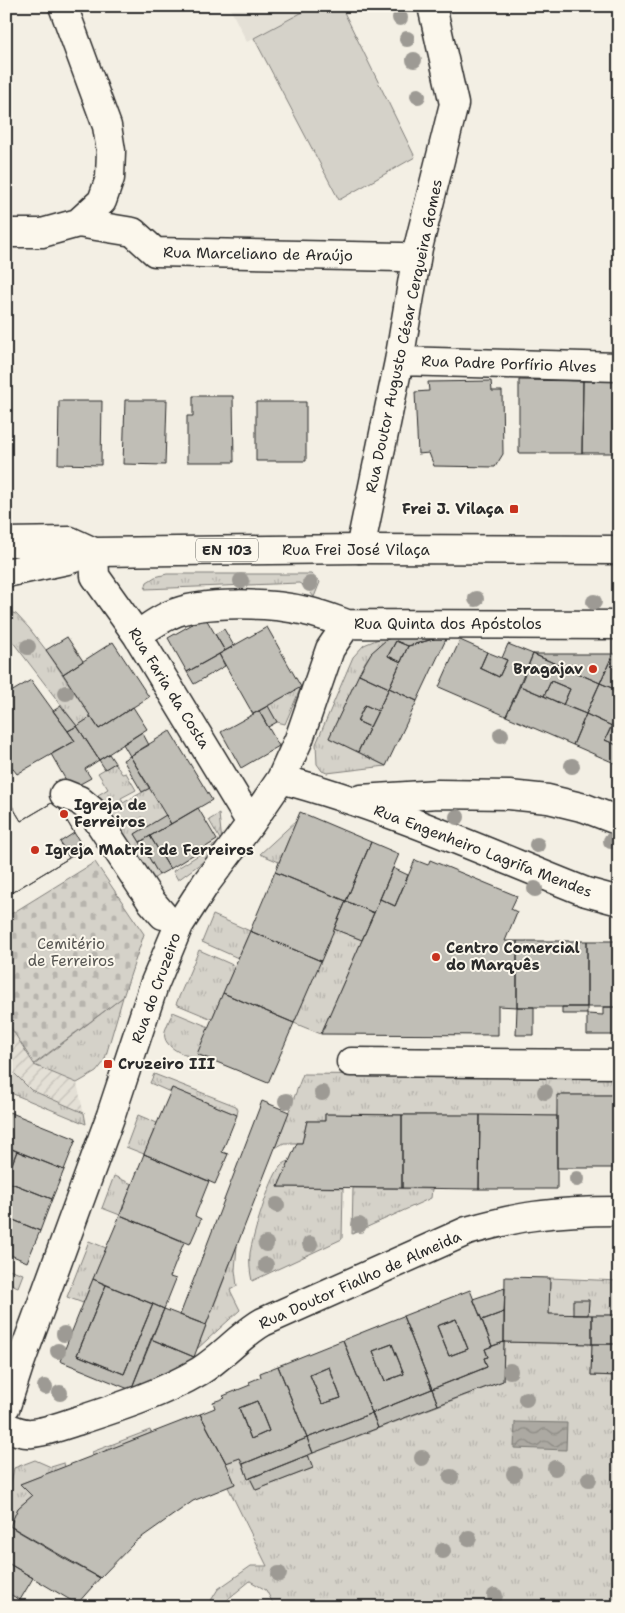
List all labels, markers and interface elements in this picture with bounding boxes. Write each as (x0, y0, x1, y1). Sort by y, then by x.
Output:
street label: Rua Doutor Augusto César Cerqueira Gomes (361, 177, 447, 495)
street label: Rua Marceliano de Araújo (163, 242, 353, 266)
street label: Rua Padre Porfírio Alves (421, 351, 597, 377)
place label: Frei J. Vilaça (402, 499, 505, 519)
marker: Frei J. Vilaça (508, 503, 520, 515)
road number: EN 103 (196, 538, 258, 562)
street label: Rua Frei José Vilaça (282, 540, 431, 560)
street label: Rua Quinta dos Apóstolos (354, 614, 542, 634)
street label: Rua Faria da Costa (124, 624, 215, 753)
place label: Bragajav (513, 659, 583, 679)
marker: Bragajav (587, 663, 599, 675)
place label: Igreja de Ferreiros (74, 795, 147, 832)
street label: Rua Engenheiro Lagrifa Mendes (371, 800, 595, 902)
marker: Igreja de Ferreiros (58, 808, 70, 820)
place label: Igreja Matriz de Ferreiros (45, 840, 254, 860)
marker: Igreja Matriz de Ferreiros (29, 844, 41, 856)
street label: Rua do Cruzeiro (127, 930, 185, 1046)
park label: Cemitério de Ferreiros (28, 934, 114, 971)
place label: Centro Comercial do Marquês (446, 938, 580, 975)
marker: Centro Comercial do Marquês (430, 951, 442, 963)
place label: Cruzeiro III (118, 1054, 215, 1074)
marker: Cruzeiro III (102, 1058, 114, 1070)
street label: Rua Doutor Fialho de Almeida (256, 1226, 465, 1334)

